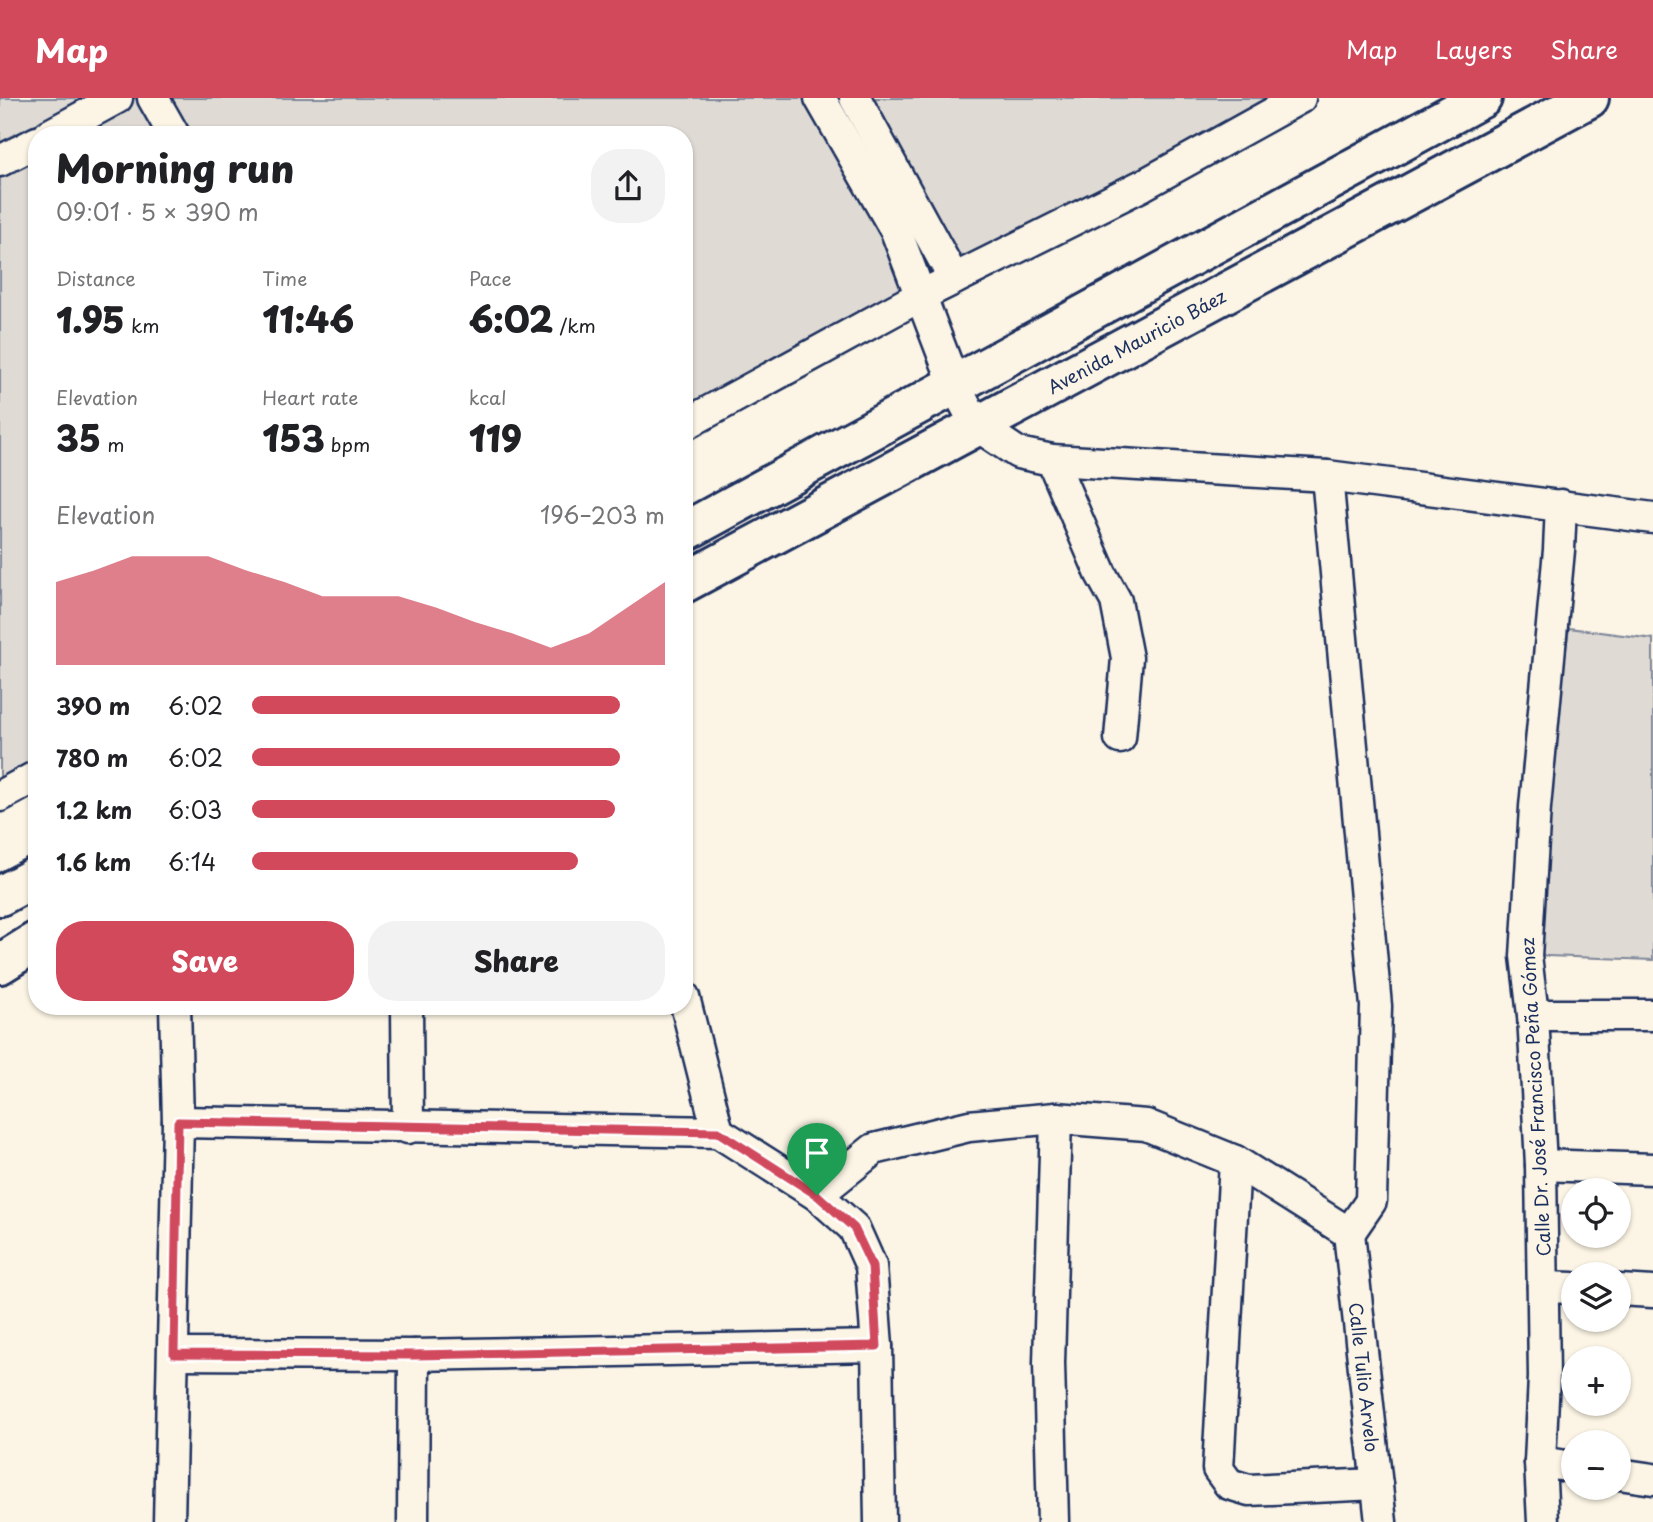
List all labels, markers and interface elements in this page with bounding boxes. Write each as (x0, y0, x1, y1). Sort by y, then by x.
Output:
text: Map (35, 24, 108, 74)
text: Map (1346, 31, 1397, 67)
text: Layers (1435, 31, 1512, 67)
text: Share (1550, 31, 1618, 67)
text: Morning run (56, 139, 294, 196)
button: share (591, 149, 665, 223)
text: 09:01 · 5 × 390 m (56, 194, 259, 229)
text: Distance (56, 264, 136, 292)
text: Time (262, 264, 307, 292)
text: Pace (469, 264, 512, 292)
street label: Avenida Mauricio Báez (1042, 282, 1231, 400)
text: 1.95 (56, 292, 125, 345)
text: 11:46 (262, 292, 354, 345)
text: 6:02 (469, 292, 553, 345)
text: km (125, 311, 159, 339)
text: /km (553, 311, 596, 339)
text: Elevation (56, 383, 138, 411)
text: Heart rate (262, 383, 358, 411)
text: kcal (469, 383, 507, 411)
text: 35 (56, 411, 101, 464)
text: 153 (262, 411, 325, 464)
text: 119 (469, 411, 522, 464)
text: m (101, 430, 125, 458)
text: bpm (325, 430, 370, 458)
text: Elevation (56, 497, 155, 532)
text: 196–203 m (540, 497, 665, 532)
text: 390 m (56, 688, 130, 723)
text: 6:02 (168, 688, 223, 723)
text: 780 m (56, 740, 128, 775)
text: 6:02 (168, 740, 223, 775)
text: 1.2 km (56, 792, 132, 827)
text: 6:03 (168, 792, 222, 827)
text: 1.6 km (56, 844, 131, 879)
text: 6:14 (168, 844, 216, 879)
button: Save (56, 921, 354, 1001)
button: Share (368, 921, 665, 1001)
street label: Calle Dr. José Francisco Peña Gómez (1513, 936, 1557, 1257)
pin (787, 1123, 847, 1195)
icon: arrive (798, 1134, 836, 1172)
map controls (1561, 1178, 1631, 1500)
button: locate (1561, 1178, 1631, 1248)
button: layers (1561, 1262, 1631, 1332)
street label: Calle Tulio Arvelo (1343, 1301, 1387, 1453)
button: + (1561, 1346, 1631, 1416)
button: − (1561, 1430, 1631, 1500)

